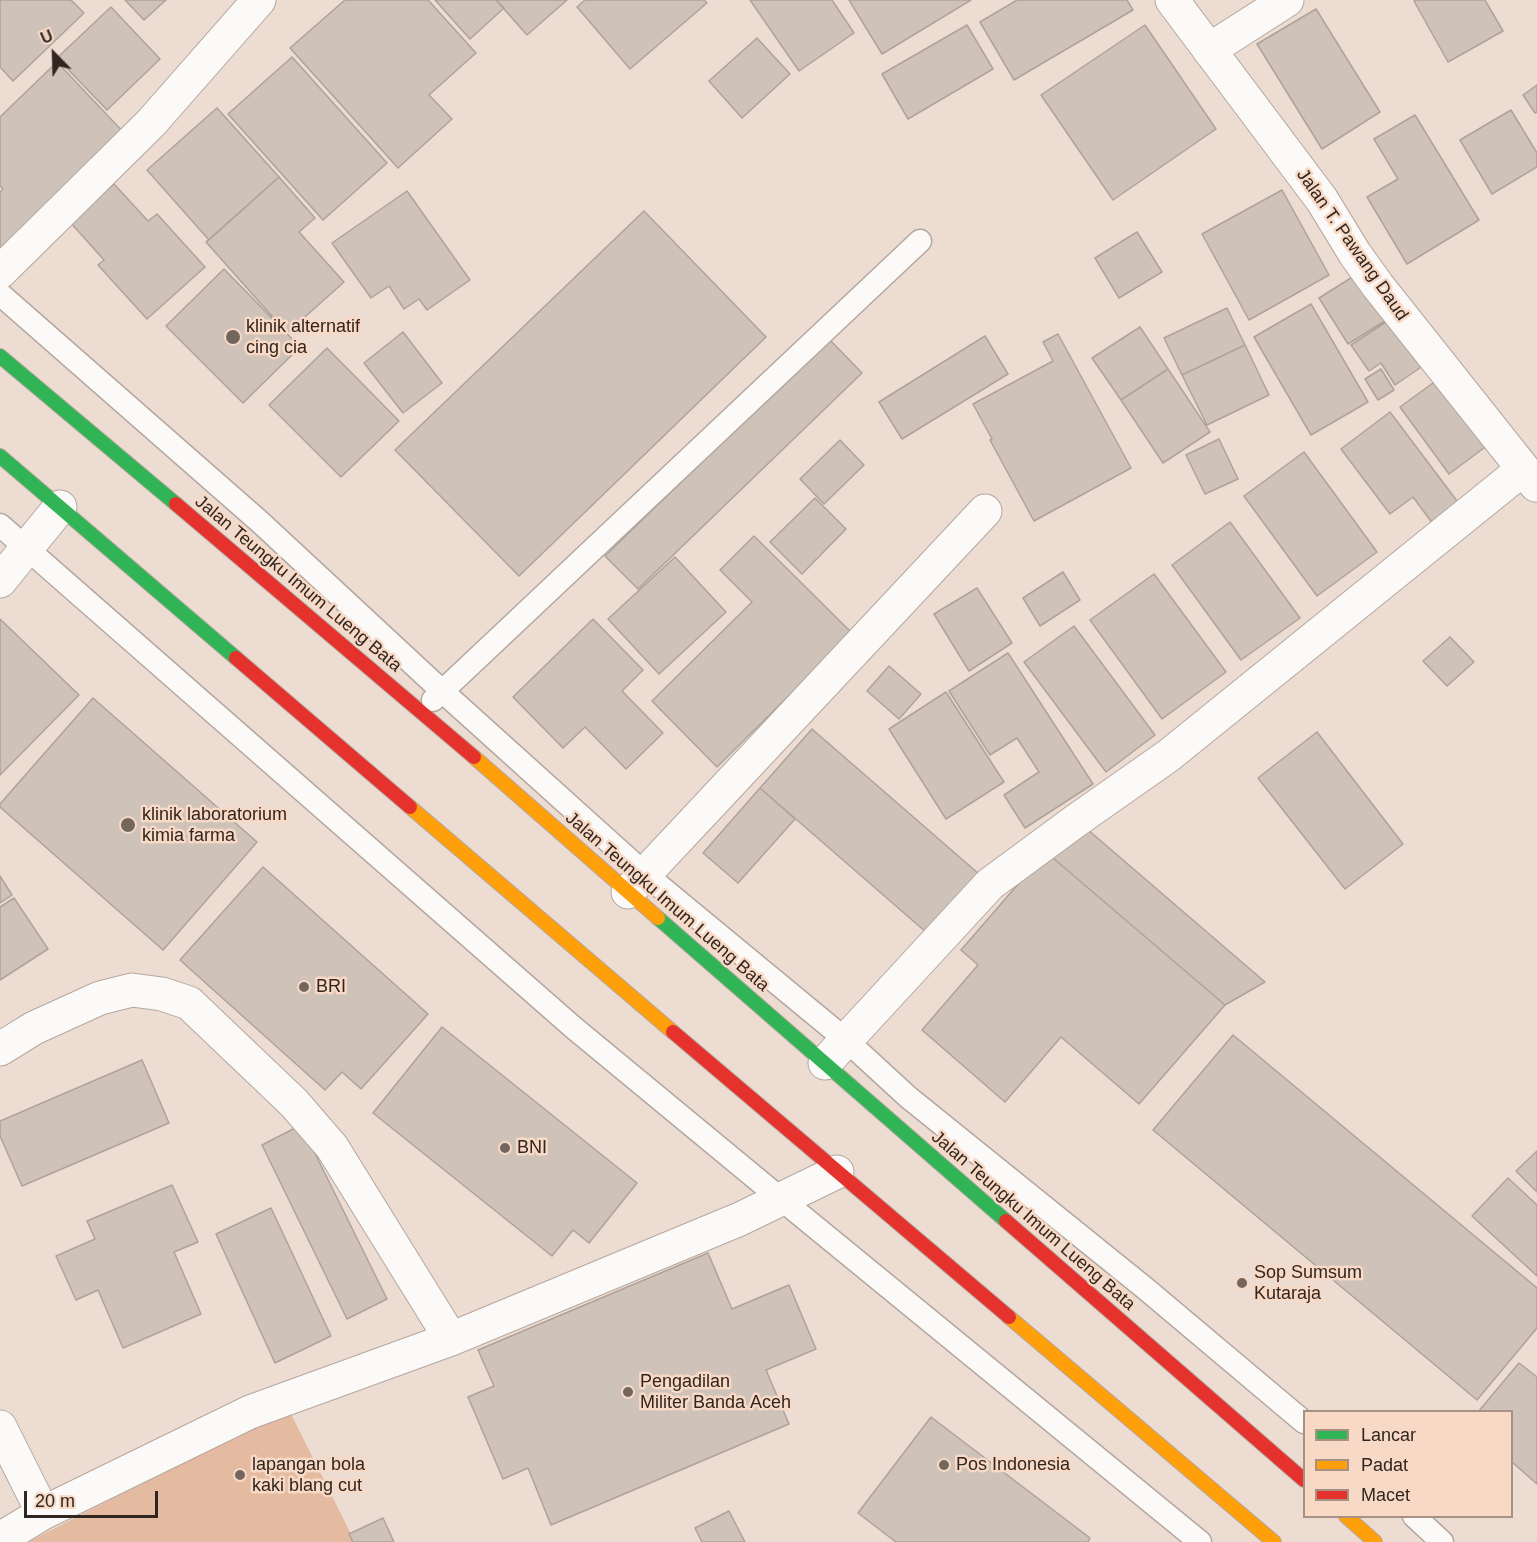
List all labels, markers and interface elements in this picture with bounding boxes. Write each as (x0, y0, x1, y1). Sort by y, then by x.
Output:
north arrow (24, 24, 84, 84)
text: U (38, 27, 55, 47)
street label: Jalan T. Pawang Daud (1291, 165, 1413, 325)
place label: klinik alternatif cing cia (246, 316, 360, 358)
marker: klinik alternatif cing cia (224, 328, 242, 346)
street label: Jalan Teungku Imum Lueng Bata (190, 491, 406, 677)
place label: klinik laboratorium kimia farma (142, 804, 287, 846)
street label: Jalan Teungku Imum Lueng Bata (561, 808, 773, 996)
marker: klinik laboratorium kimia farma (119, 816, 137, 834)
place label: BRI (316, 976, 346, 998)
marker: BRI (297, 980, 311, 994)
street label: Jalan Teungku Imum Lueng Bata (927, 1127, 1139, 1315)
place label: BNI (517, 1137, 547, 1159)
marker: BNI (498, 1141, 512, 1155)
place label: Sop Sumsum Kutaraja (1254, 1262, 1362, 1304)
marker: Sop Sumsum Kutaraja (1235, 1276, 1249, 1290)
place label: Pengadilan Militer Banda Aceh (640, 1371, 791, 1414)
marker: Pengadilan Militer Banda Aceh (621, 1385, 635, 1399)
legend (1303, 1410, 1513, 1518)
text: Lancar (1361, 1425, 1416, 1445)
place label: lapangan bola kaki blang cut (252, 1454, 365, 1496)
place label: Pos Indonesia (956, 1454, 1070, 1476)
text: Padat (1361, 1455, 1408, 1475)
marker: Pos Indonesia (937, 1458, 951, 1472)
marker: lapangan bola kaki blang cut (233, 1468, 247, 1482)
scale bar (27, 1479, 160, 1517)
text: Macet (1361, 1485, 1410, 1505)
text: 20 m (35, 1491, 75, 1511)

